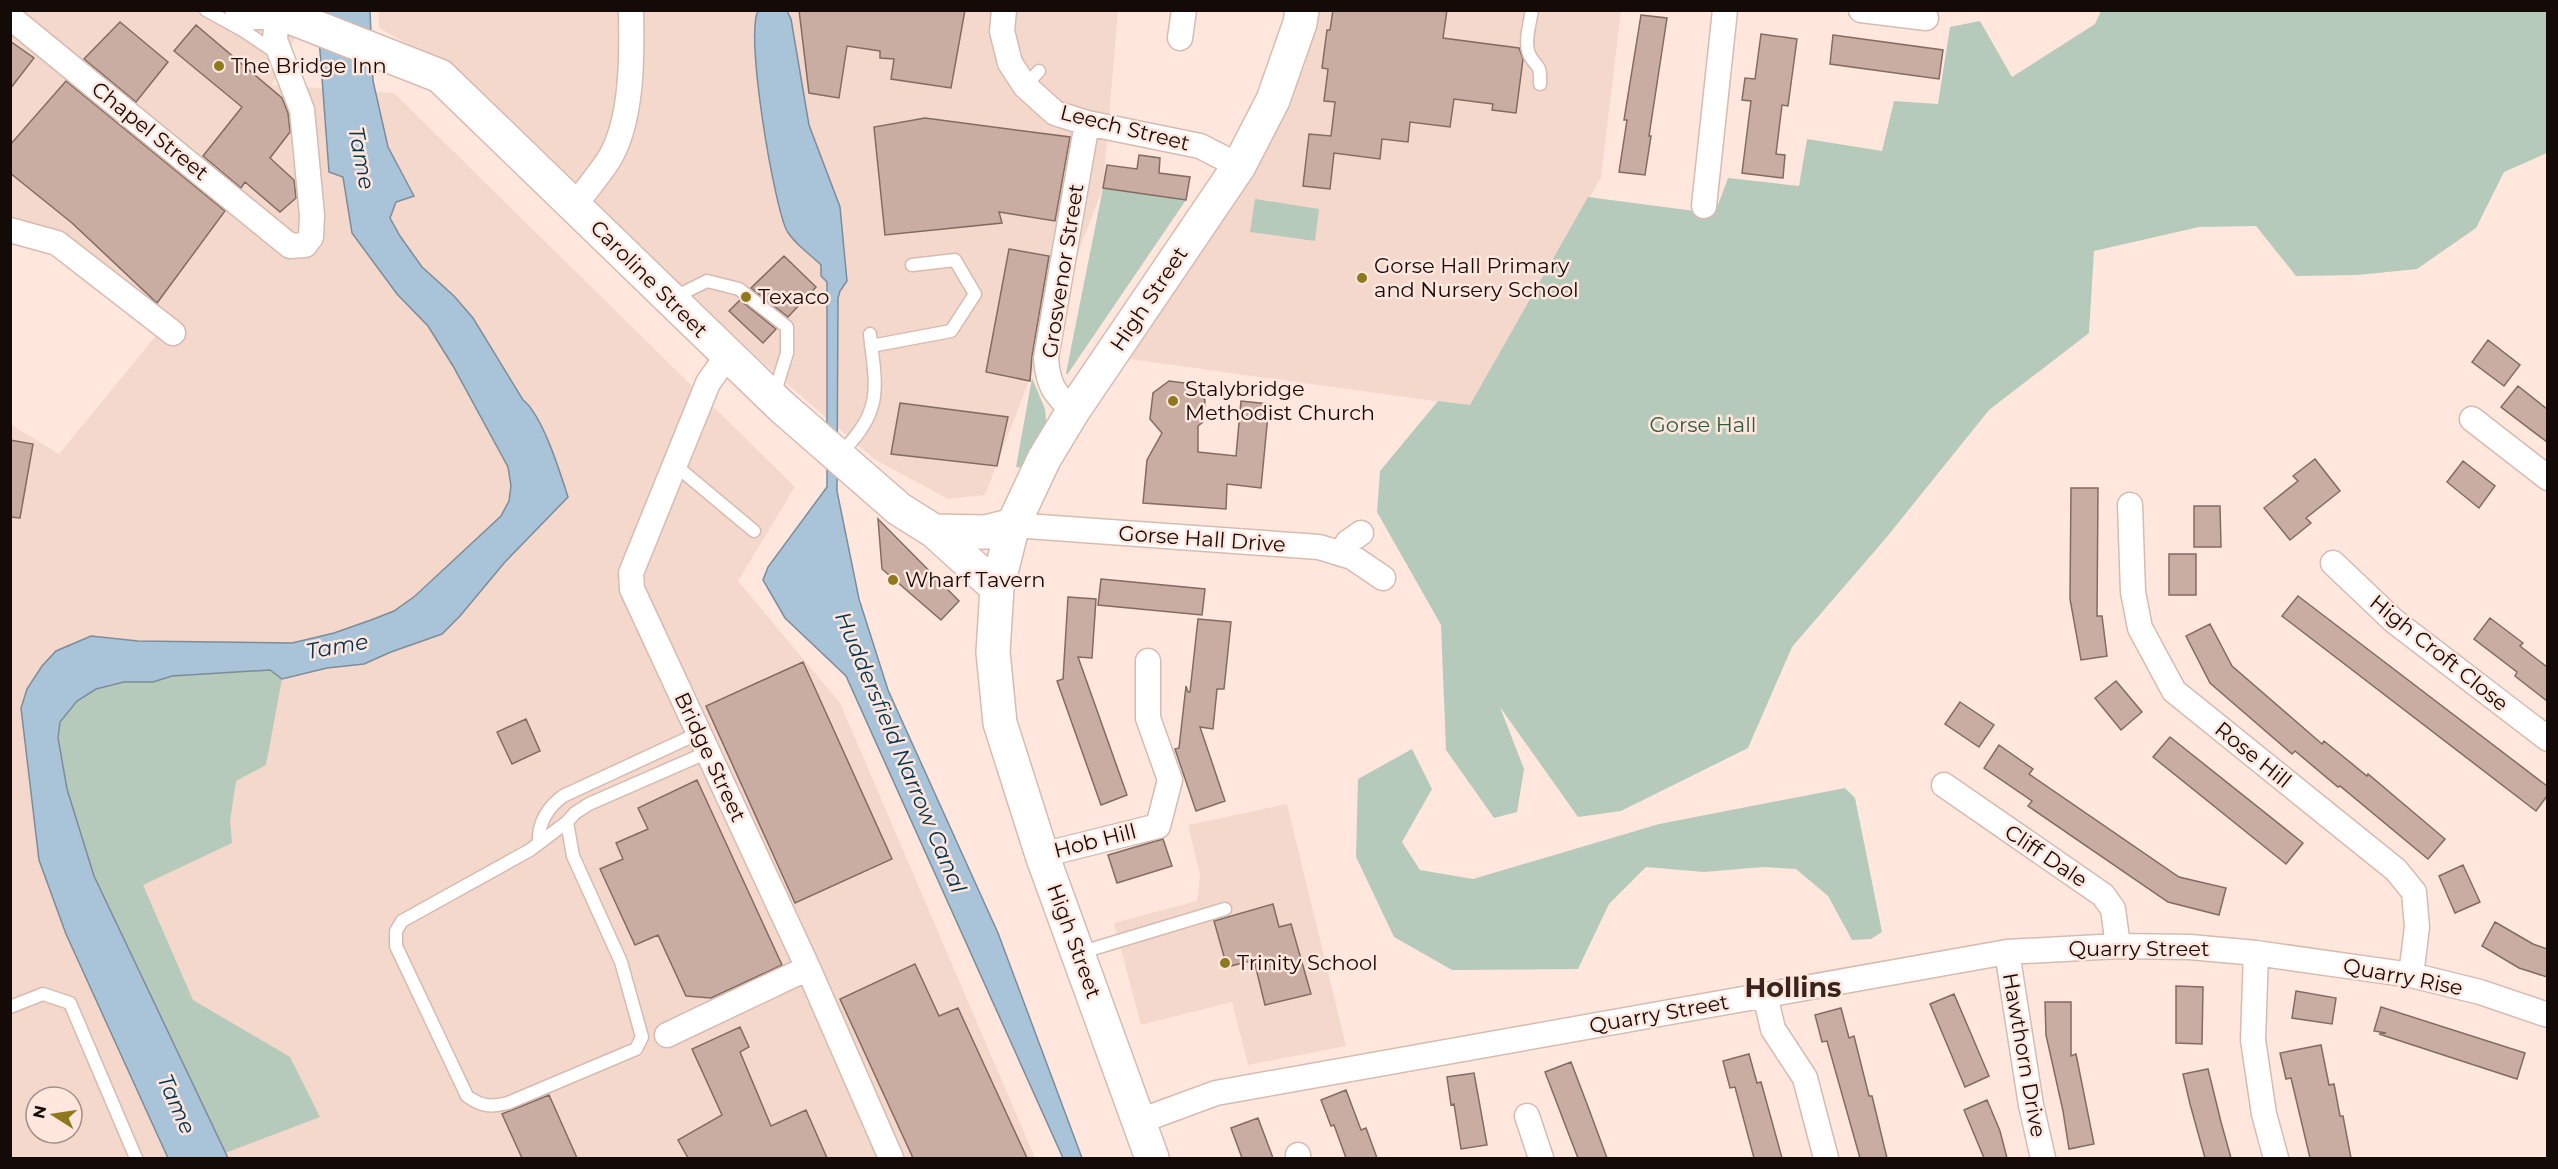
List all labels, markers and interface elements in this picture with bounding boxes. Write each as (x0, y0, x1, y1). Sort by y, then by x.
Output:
place label: The Bridge Inn (231, 53, 387, 78)
marker: The Bridge Inn (212, 59, 226, 73)
street label: Chapel Street (87, 76, 214, 185)
street label: Leech Street (1058, 99, 1192, 156)
water label: Tame (342, 125, 381, 192)
street label: Grosvenor Street (1036, 182, 1089, 360)
street label: Caroline Street (585, 215, 713, 343)
street label: High Street (1105, 242, 1193, 356)
place label: Gorse Hall Primary and Nursery School (1374, 253, 1579, 302)
marker: Gorse Hall Primary and Nursery School (1355, 271, 1369, 285)
place label: Texaco (758, 284, 829, 309)
marker: Texaco (739, 290, 753, 304)
place label: Stalybridge Methodist Church (1185, 376, 1375, 425)
marker: Stalybridge Methodist Church (1166, 394, 1180, 408)
park label: Gorse Hall (1650, 412, 1756, 437)
street label: Gorse Hall Drive (1118, 520, 1286, 557)
place label: Wharf Tavern (905, 567, 1045, 592)
marker: Wharf Tavern (886, 573, 900, 587)
street label: High Croft Close (2365, 589, 2514, 716)
water label: Huddersfield Narrow Canal (829, 607, 972, 897)
water label: Tame (304, 628, 370, 665)
street label: Bridge Street (670, 688, 751, 826)
street label: Rose Hill (2210, 716, 2296, 793)
street label: Hob Hill (1051, 818, 1139, 863)
street label: Cliff Dale (2000, 819, 2092, 892)
street label: High Street (1042, 880, 1107, 1002)
street label: Quarry Street (2068, 936, 2210, 961)
place label: Trinity School (1237, 950, 1378, 975)
street label: Quarry Rise (2341, 953, 2465, 1000)
marker: Trinity School (1218, 956, 1232, 970)
district label: Hollins (1745, 971, 1841, 1004)
street label: Hawthorn Drive (1998, 971, 2051, 1139)
street label: Quarry Street (1587, 989, 1731, 1038)
water label: Tame (151, 1070, 202, 1138)
north arrow (24, 1085, 84, 1145)
text: N (29, 1104, 50, 1120)

